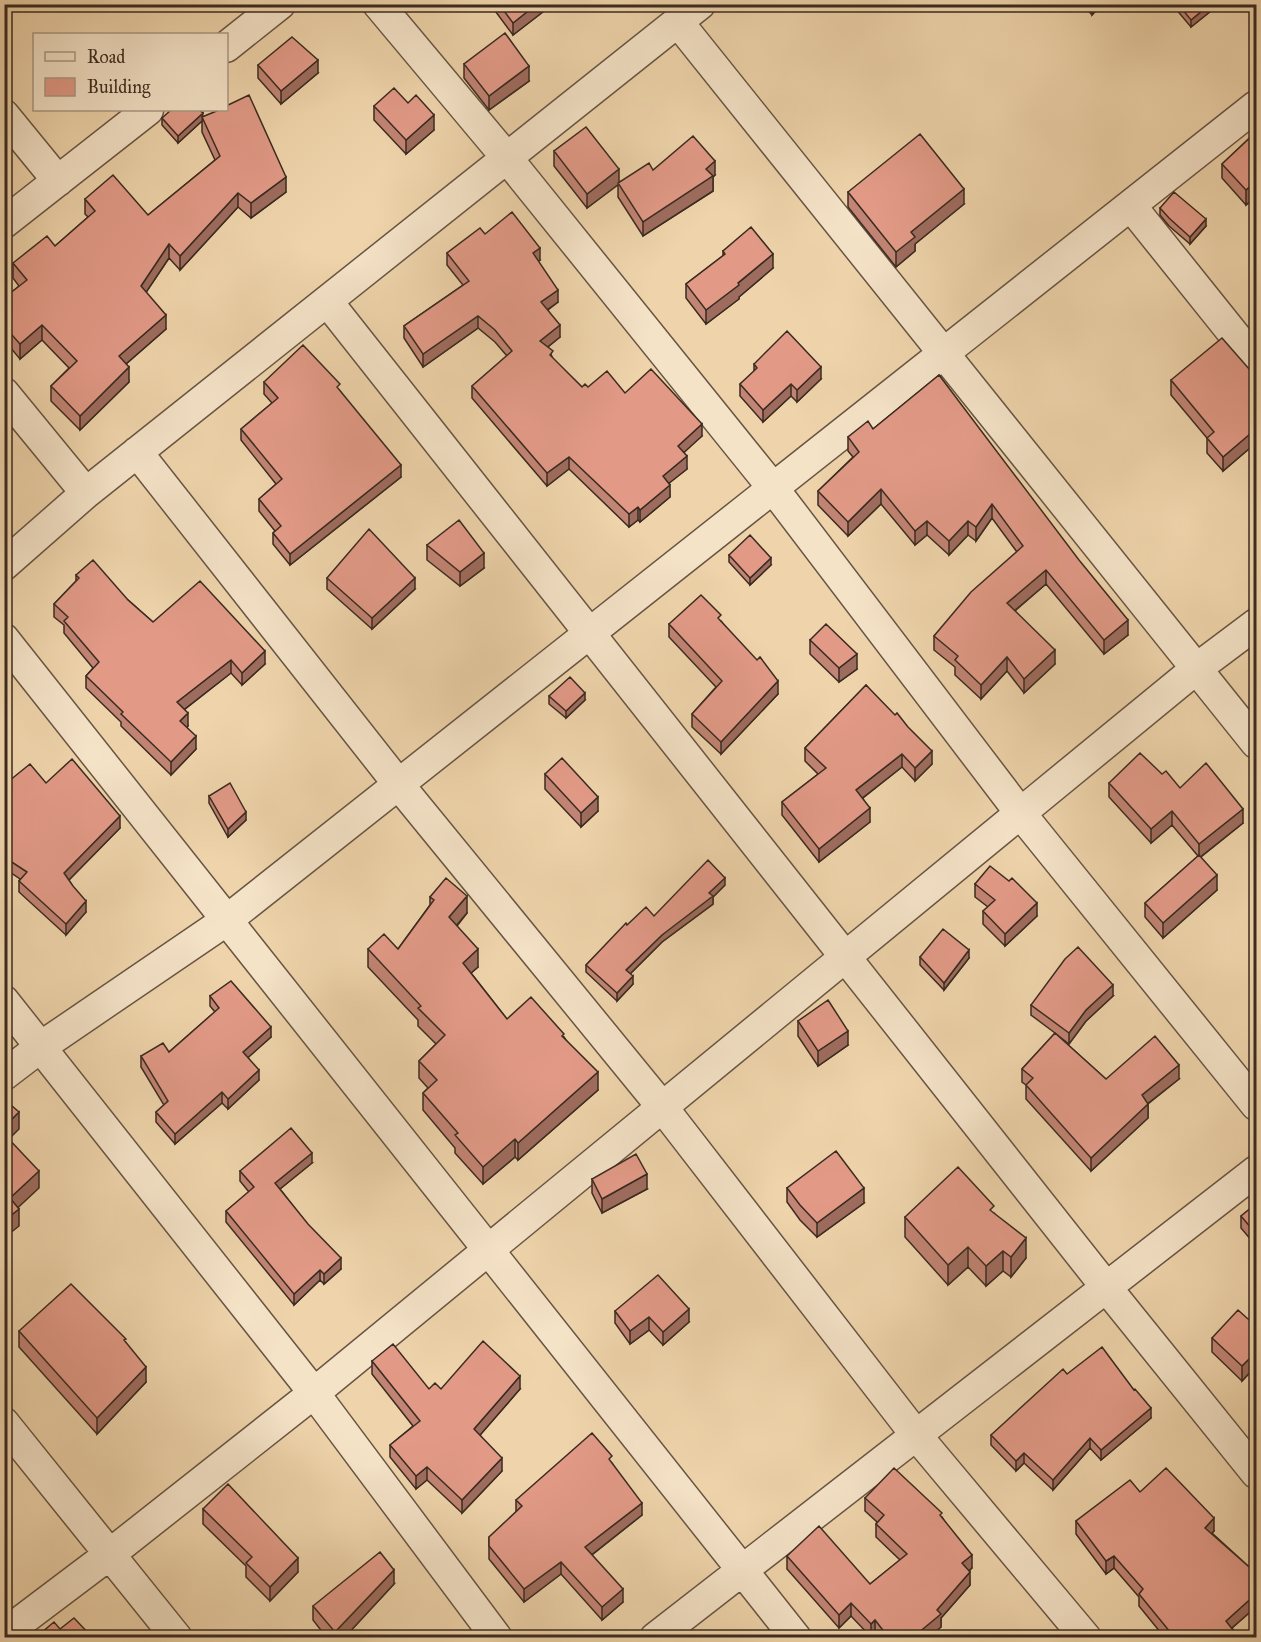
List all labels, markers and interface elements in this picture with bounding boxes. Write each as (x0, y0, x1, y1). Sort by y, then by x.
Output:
legend (33, 33, 228, 111)
text: Road (87, 46, 125, 68)
text: Building (87, 76, 151, 99)

